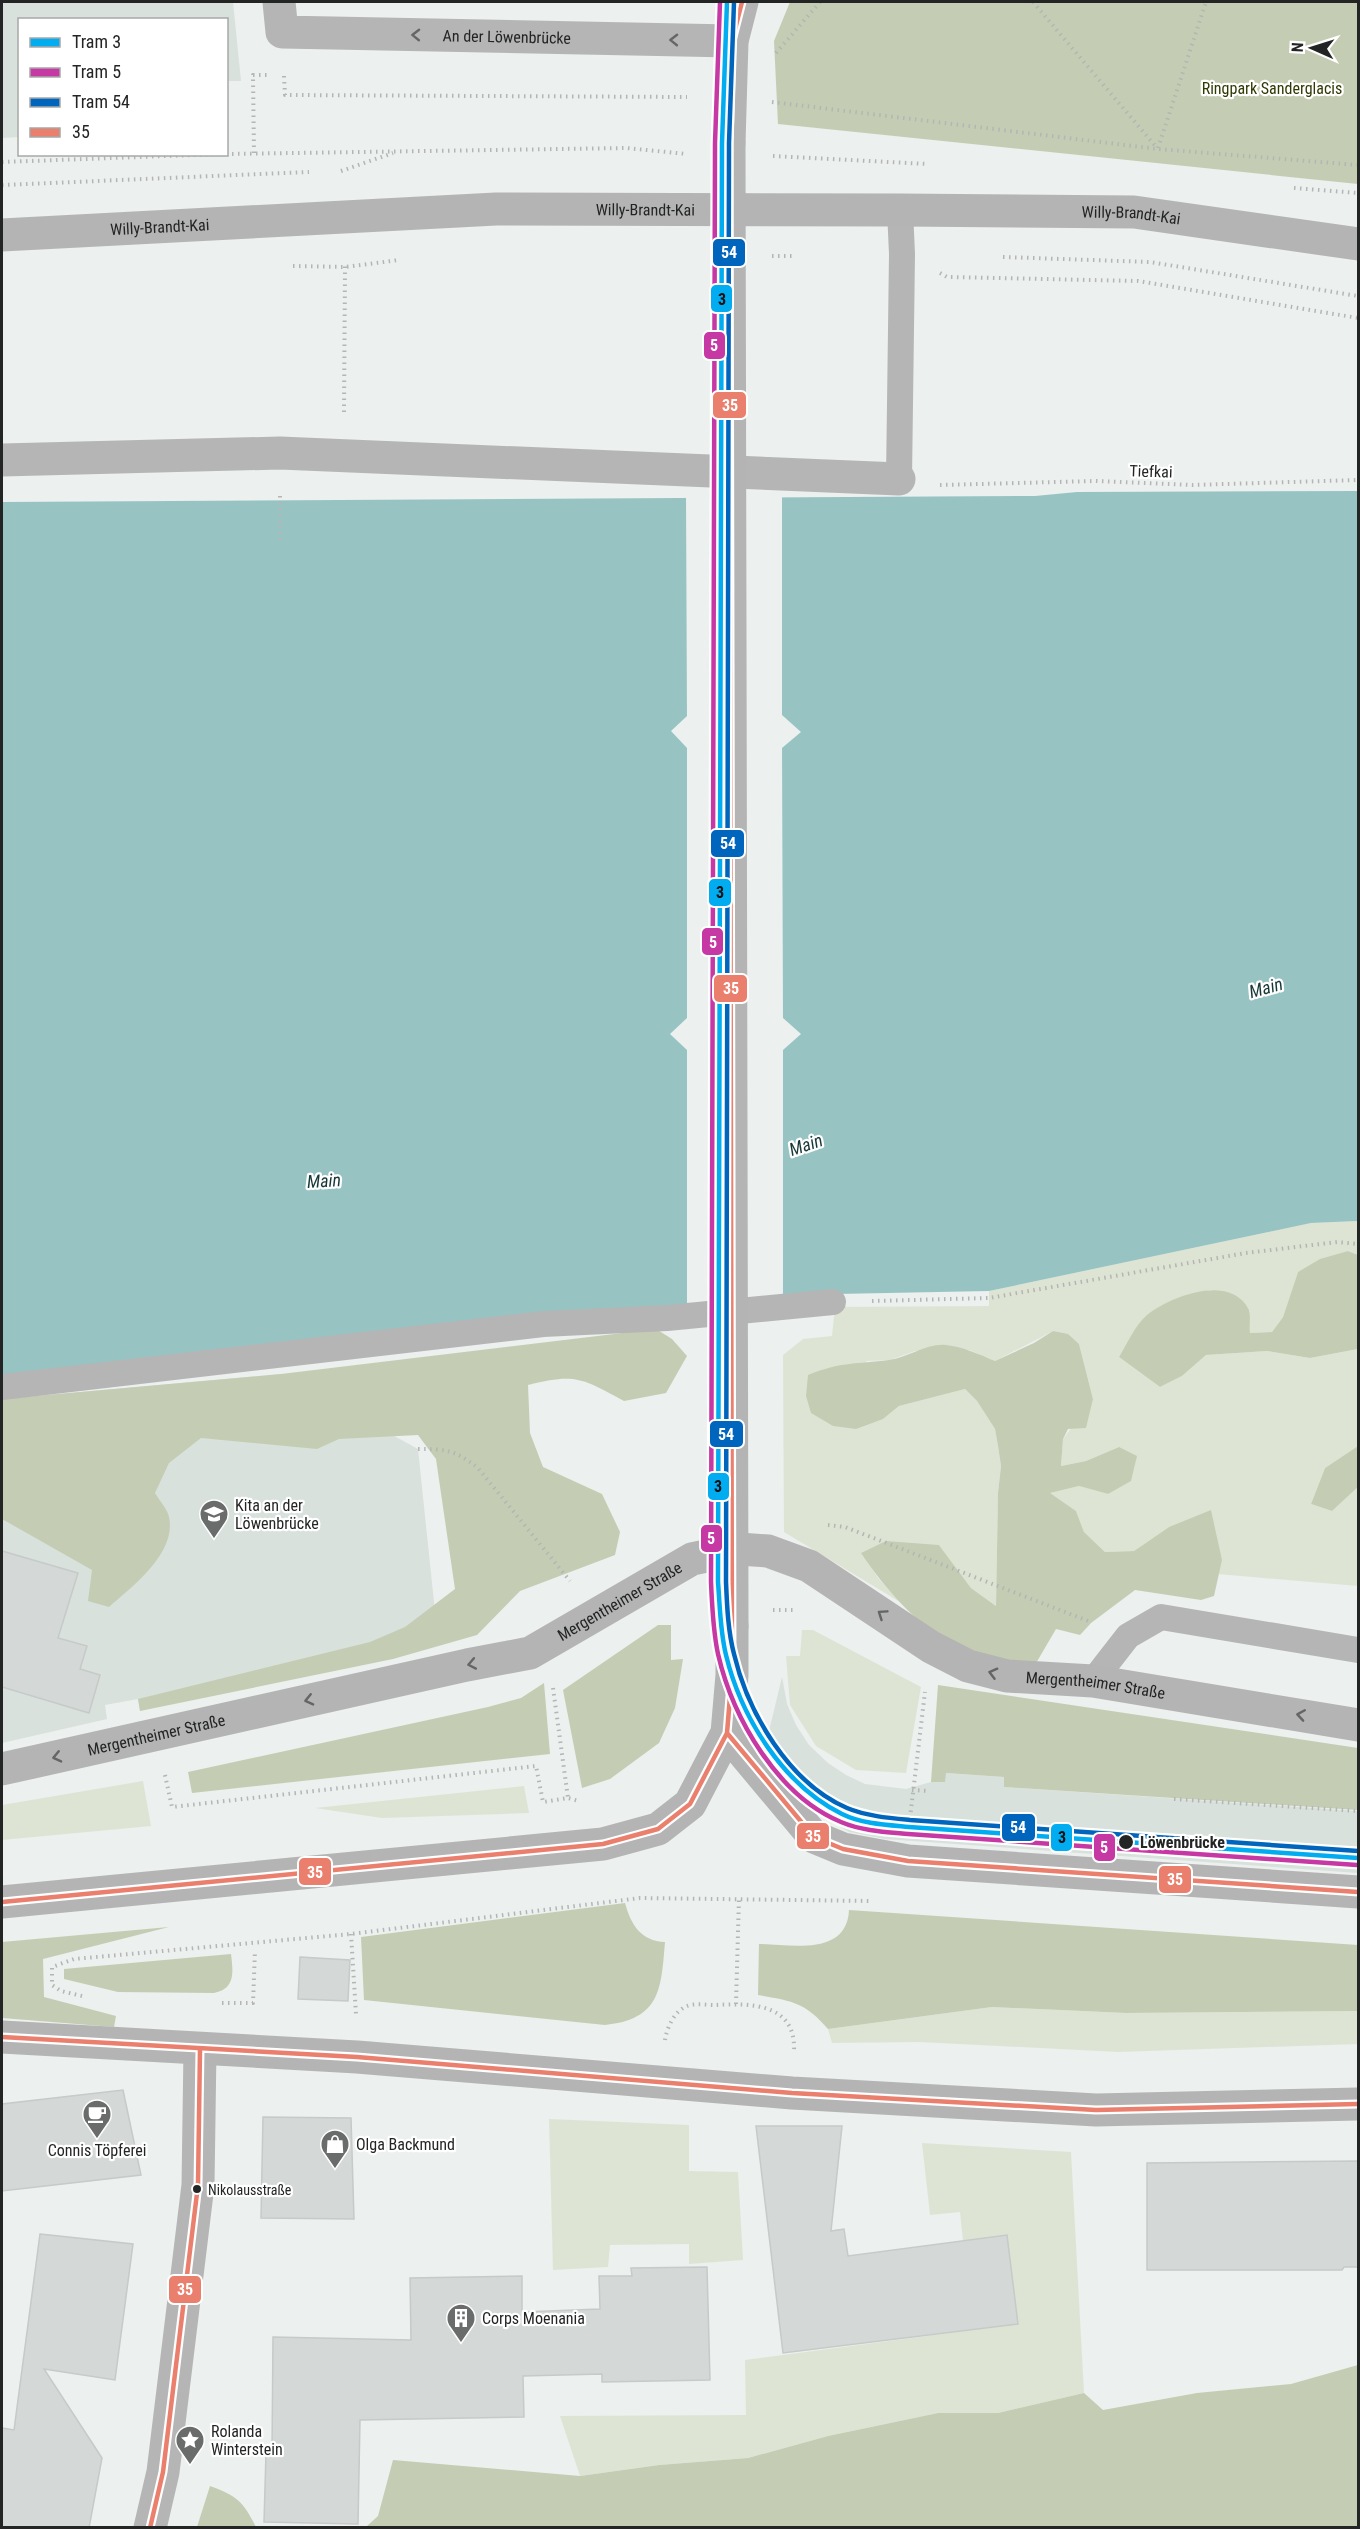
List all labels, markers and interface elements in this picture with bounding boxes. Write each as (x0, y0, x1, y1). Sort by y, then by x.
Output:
legend (18, 18, 228, 156)
north arrow (1282, 18, 1342, 78)
street label: An der Löwenbrücke (442, 26, 571, 48)
one-way arrow (411, 29, 420, 41)
text: Tram 3 (72, 31, 121, 52)
one-way arrow (669, 34, 678, 46)
text: N (1288, 42, 1307, 53)
text: Tram 5 (72, 61, 121, 82)
park label: Ringpark Sanderglacis (1202, 79, 1342, 98)
text: Tram 54 (72, 91, 130, 112)
text: 35 (72, 121, 90, 142)
street label: Willy-Brandt-Kai (596, 200, 695, 219)
street label: Willy-Brandt-Kai (1082, 203, 1182, 229)
street label: Willy-Brandt-Kai (110, 215, 210, 239)
line badge: 54 (712, 238, 746, 267)
text: 54 (721, 243, 737, 262)
line badge: 3 (710, 284, 733, 313)
text: 3 (718, 290, 726, 309)
line badge: 5 (703, 331, 726, 360)
text: 5 (710, 336, 718, 355)
line badge: 35 (712, 391, 747, 419)
text: 35 (722, 396, 738, 415)
street label: Tiefkai (1129, 461, 1173, 482)
line badge: 54 (710, 829, 745, 858)
text: 54 (720, 834, 736, 853)
line badge: 3 (708, 878, 732, 907)
text: 3 (716, 883, 724, 902)
line badge: 5 (701, 927, 724, 956)
text: 5 (709, 933, 717, 952)
water label: Main (1247, 973, 1285, 1002)
line badge: 35 (713, 974, 748, 1003)
text: 35 (723, 979, 739, 998)
water label: Main (786, 1129, 825, 1160)
water label: Main (306, 1169, 342, 1192)
line badge: 54 (709, 1420, 744, 1448)
text: 54 (718, 1425, 734, 1444)
line badge: 3 (707, 1472, 730, 1501)
text: 3 (714, 1477, 722, 1496)
place label: Kita an der Löwenbrücke (235, 1496, 319, 1533)
school or university icon: Kita an der Löwenbrücke (198, 1498, 230, 1540)
line badge: 5 (700, 1524, 723, 1553)
text: 5 (707, 1529, 715, 1548)
street label: Mergentheimer Straße (554, 1558, 685, 1645)
one-way arrow (878, 1610, 889, 1621)
one-way arrow (467, 1657, 477, 1670)
one-way arrow (988, 1667, 998, 1680)
street label: Mergentheimer Straße (1025, 1668, 1167, 1703)
one-way arrow (304, 1692, 314, 1705)
street label: Mergentheimer Straße (86, 1710, 227, 1760)
one-way arrow (1296, 1710, 1305, 1722)
one-way arrow (52, 1749, 62, 1762)
line badge: 54 (1001, 1813, 1036, 1842)
text: 54 (1010, 1818, 1026, 1837)
line badge: 35 (796, 1822, 830, 1850)
line badge: 3 (1050, 1823, 1073, 1852)
text: 35 (805, 1827, 821, 1846)
text: 3 (1058, 1828, 1066, 1847)
line badge: 5 (1093, 1833, 1116, 1862)
marker: Löwenbrücke (1117, 1833, 1135, 1851)
place label: Löwenbrücke (1140, 1833, 1225, 1852)
text: 5 (1100, 1838, 1108, 1857)
line badge: 35 (298, 1857, 332, 1886)
text: 35 (307, 1863, 323, 1882)
line badge: 35 (1158, 1865, 1192, 1894)
text: 35 (1167, 1870, 1183, 1889)
cafe icon: Connis Töpferei (81, 2098, 113, 2140)
shop icon: Olga Backmund (319, 2128, 351, 2170)
place label: Olga Backmund (356, 2135, 455, 2154)
place label: Connis Töpferei (48, 2141, 146, 2160)
place label: Nikolausstraße (208, 2182, 292, 2198)
marker: Nikolausstraße (191, 2183, 203, 2195)
line badge: 35 (168, 2275, 202, 2304)
text: 35 (177, 2280, 193, 2299)
building icon: Corps Moenania (445, 2302, 477, 2344)
place label: Corps Moenania (482, 2309, 585, 2328)
place label: Rolanda Winterstein (211, 2422, 283, 2459)
place icon: Rolanda Winterstein (174, 2424, 206, 2466)

